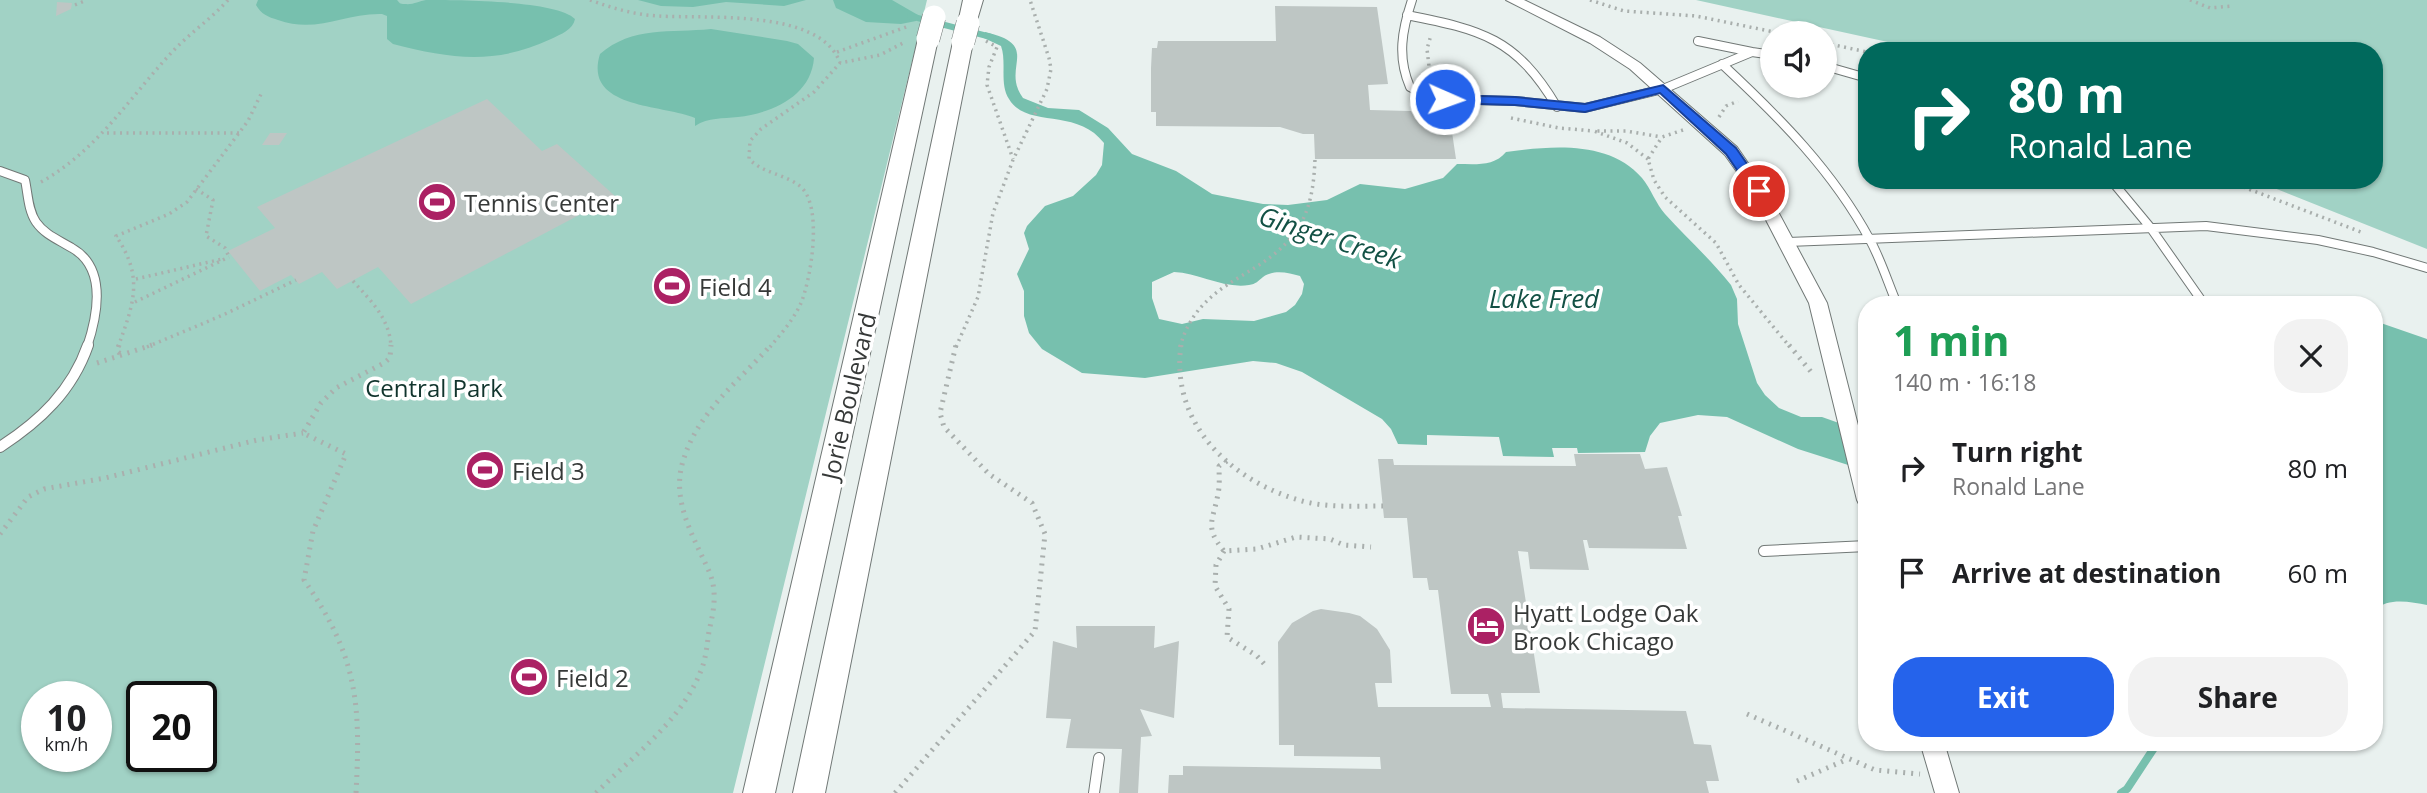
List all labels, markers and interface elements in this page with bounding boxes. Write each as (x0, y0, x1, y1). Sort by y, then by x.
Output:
map controls (1760, 21, 1837, 98)
button: sound (1760, 21, 1837, 98)
text: 80 m (2008, 61, 2125, 127)
position arrow (1408, 62, 1482, 136)
icon: right (1893, 70, 1984, 161)
text: Ronald Lane (2008, 124, 2192, 167)
pin (1729, 161, 1789, 221)
icon: arrive (1740, 172, 1778, 210)
sports icon: Tennis Center (416, 181, 458, 223)
place label: Tennis Center (464, 186, 619, 219)
water label: Ginger Creek (1255, 197, 1407, 277)
sports icon: Field 4 (651, 265, 693, 307)
place label: Field 4 (699, 270, 772, 303)
water label: Lake Fred (1489, 280, 1600, 316)
street label: Jorie Boulevard (812, 309, 883, 485)
text: 1 min (1893, 311, 2010, 368)
button: close (2274, 319, 2348, 393)
text: 140 m · 16:18 (1893, 366, 2036, 398)
park label: Central Park (365, 371, 503, 404)
text: Turn right (1952, 434, 2083, 470)
sports icon: Field 3 (464, 449, 506, 491)
icon: right (1893, 449, 1931, 487)
text: 80 m (2287, 450, 2348, 486)
place label: Field 3 (512, 454, 585, 487)
text: Ronald Lane (1952, 470, 2085, 502)
icon: arrive (1893, 554, 1931, 592)
text: Arrive at destination (1952, 555, 2221, 591)
text: 60 m (2287, 555, 2348, 591)
place label: Hyatt Lodge Oak Brook Chicago (1513, 596, 1699, 657)
hotel icon: Hyatt Lodge Oak Brook Chicago (1465, 605, 1507, 647)
sports icon: Field 2 (508, 656, 550, 698)
button: Exit (1893, 657, 2114, 737)
button: Share (2128, 657, 2348, 737)
place label: Field 2 (556, 661, 629, 694)
speed limit sign: 20 (126, 681, 217, 772)
text: 10 (46, 694, 87, 741)
text: km/h (45, 732, 88, 756)

